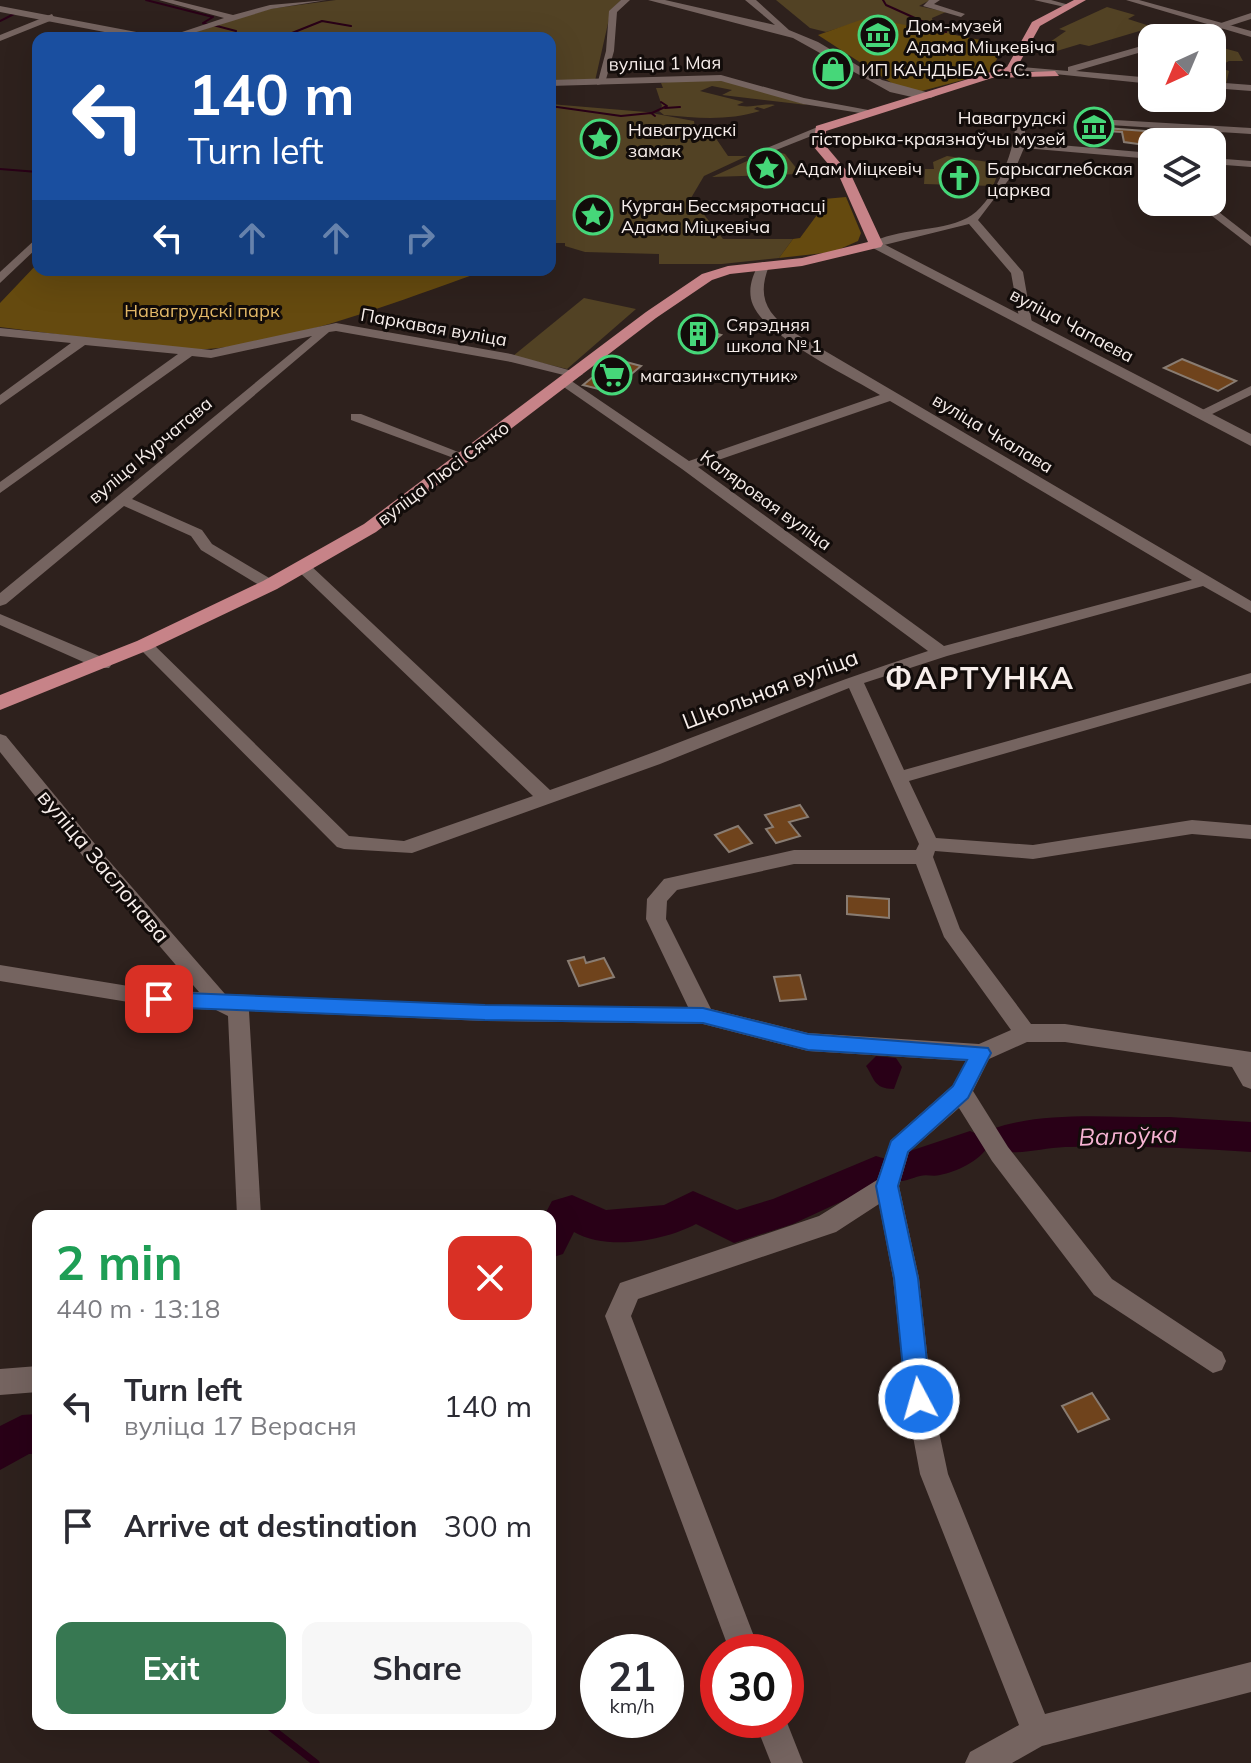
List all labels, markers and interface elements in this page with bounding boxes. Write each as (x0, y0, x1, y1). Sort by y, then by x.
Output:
museum icon: Дом-музей Адама Міцкевіча (857, 14, 899, 56)
place label: Дом-музей Адама Міцкевіча (906, 14, 1055, 58)
north arrow (1138, 24, 1226, 112)
map controls (1138, 24, 1226, 216)
shop icon: ИП КАНДЫБА С. С. (812, 48, 854, 90)
street label: вуліца 1 Мая (608, 51, 722, 75)
place label: ИП КАНДЫБА С. С. (861, 58, 1030, 81)
text: 140 m (188, 59, 355, 129)
icon: left (56, 64, 160, 168)
place label: Навагрудскі гісторыка-краязнаўчы музей (811, 106, 1066, 150)
museum icon: Навагрудскі гісторыка-краязнаўчы музей (1073, 106, 1115, 148)
place icon: Навагрудскі замак (579, 118, 621, 160)
place label: Навагрудскі замак (628, 118, 736, 162)
text: Turn left (188, 128, 324, 173)
button: layers (1138, 128, 1226, 216)
place icon: Адам Міцкевіч (746, 147, 788, 189)
place label: Адам Міцкевіч (795, 157, 922, 180)
church icon: Барысаглебская царква (938, 157, 980, 199)
place label: Барысаглебская царква (987, 157, 1133, 201)
place icon: Курган Бессмяротнасці Адама Міцкевіча (572, 194, 614, 236)
place label: Курган Бессмяротнасці Адама Міцкевіча (621, 194, 826, 238)
icon: left (146, 216, 190, 260)
icon: ahead (230, 216, 274, 260)
icon: ahead (314, 216, 358, 260)
icon: right (398, 216, 442, 260)
street label: вуліца Чапаева (1006, 283, 1138, 367)
park label: Навагрудскі парк (124, 299, 280, 322)
street label: Паркавая вуліца (359, 303, 509, 351)
building icon: Сярэдняя школа № 1 (677, 313, 719, 355)
place label: Сярэдняя школа № 1 (726, 313, 822, 357)
supermarket icon: магазин«спутник» (591, 354, 633, 396)
place label: магазин«спутник» (640, 364, 798, 387)
street label: вуліца Чкалава (929, 388, 1057, 478)
street label: вуліца Курчатава (83, 392, 217, 508)
street label: вуліца Люсі Сячко (372, 416, 514, 530)
street label: Каляровая вуліца (696, 445, 836, 555)
street label: Школьная вуліца (678, 643, 862, 735)
district label: ФАРТУНКА (885, 659, 1075, 697)
street label: вуліца Заслонава (32, 784, 176, 948)
pin (125, 965, 193, 1033)
icon: arrive (137, 977, 181, 1021)
water label: Валоўка (1078, 1118, 1178, 1152)
text: 2 min (56, 1232, 183, 1292)
button: close (448, 1236, 532, 1320)
text: 440 m · 13:18 (56, 1292, 220, 1325)
position arrow (877, 1357, 961, 1441)
text: Turn left (124, 1371, 242, 1409)
icon: left (56, 1384, 100, 1428)
text: 140 m (444, 1387, 532, 1425)
text: вуліца 17 Верасня (124, 1409, 357, 1442)
icon: arrive (56, 1504, 100, 1548)
text: Arrive at destination (124, 1507, 418, 1545)
text: 300 m (444, 1507, 532, 1545)
button: Exit (56, 1622, 286, 1714)
button: Share (302, 1622, 532, 1714)
speed limit sign: 30 (700, 1634, 804, 1738)
text: 21 (608, 1651, 656, 1701)
text: km/h (609, 1693, 655, 1718)

